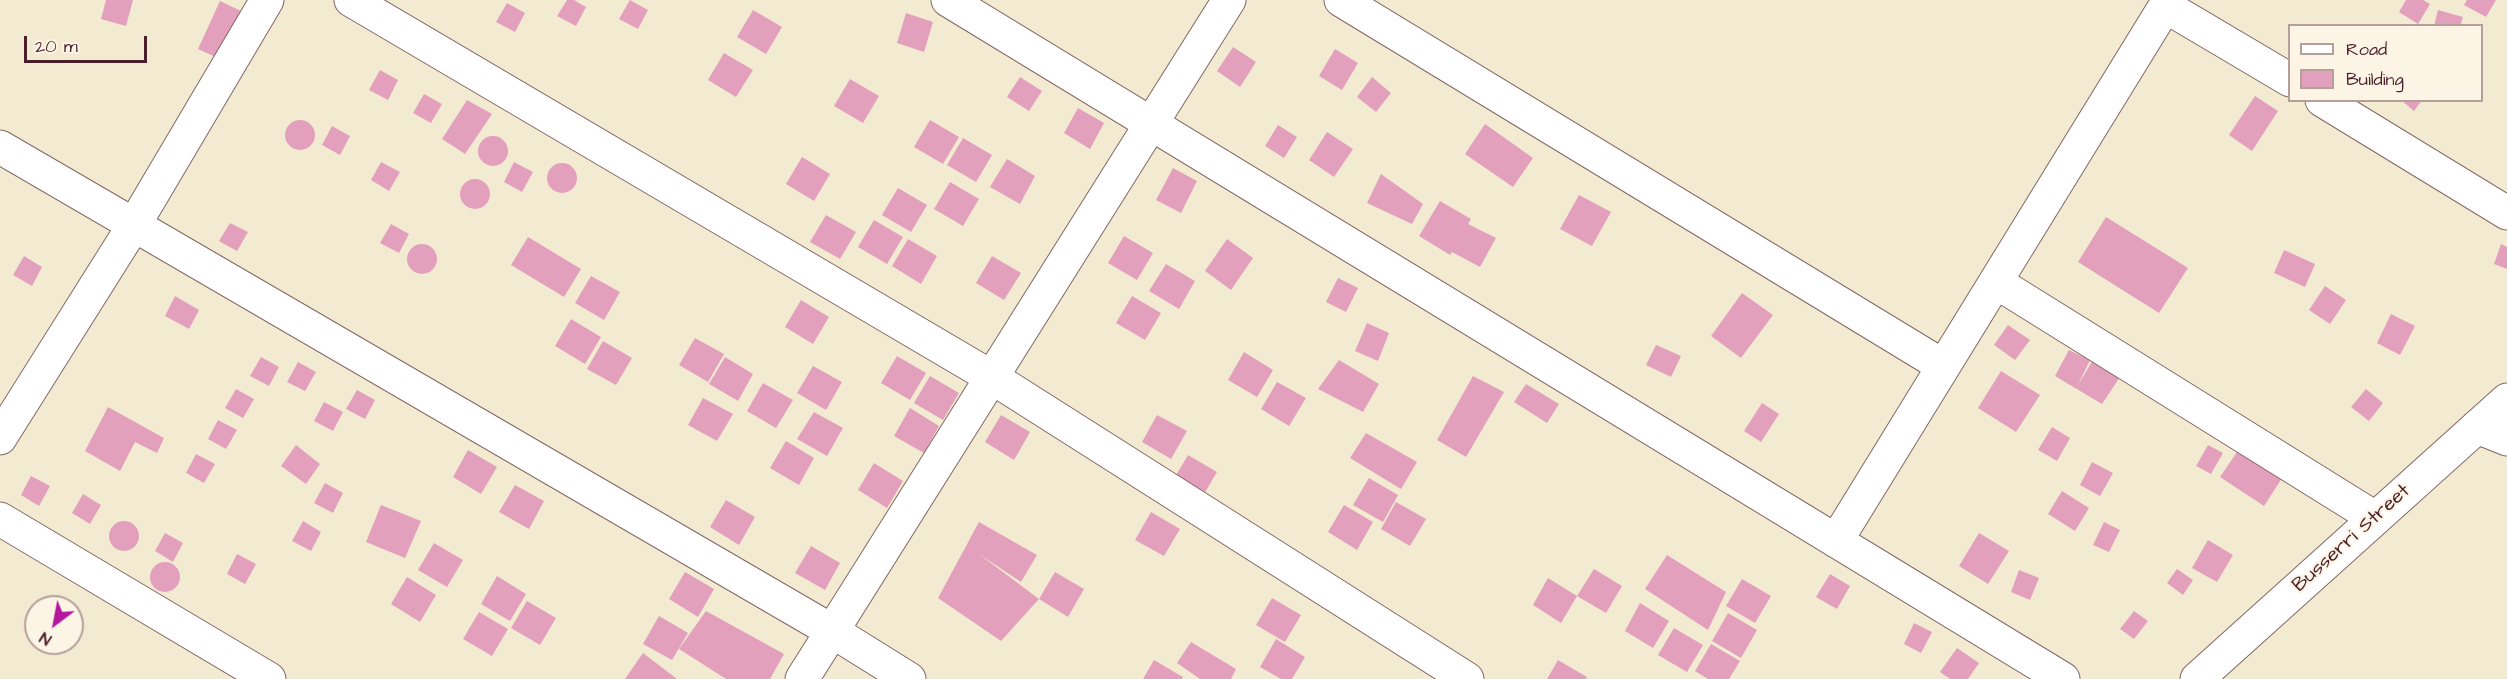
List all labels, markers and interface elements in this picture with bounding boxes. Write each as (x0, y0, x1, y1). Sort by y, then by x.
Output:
scale bar (27, 24, 150, 62)
legend (2288, 24, 2483, 102)
text: 20 m (35, 34, 78, 59)
text: Road (2346, 37, 2387, 62)
text: Building (2346, 67, 2404, 92)
street label: Busserri Street (2288, 480, 2416, 598)
north arrow (24, 595, 84, 655)
text: N (35, 627, 56, 651)

